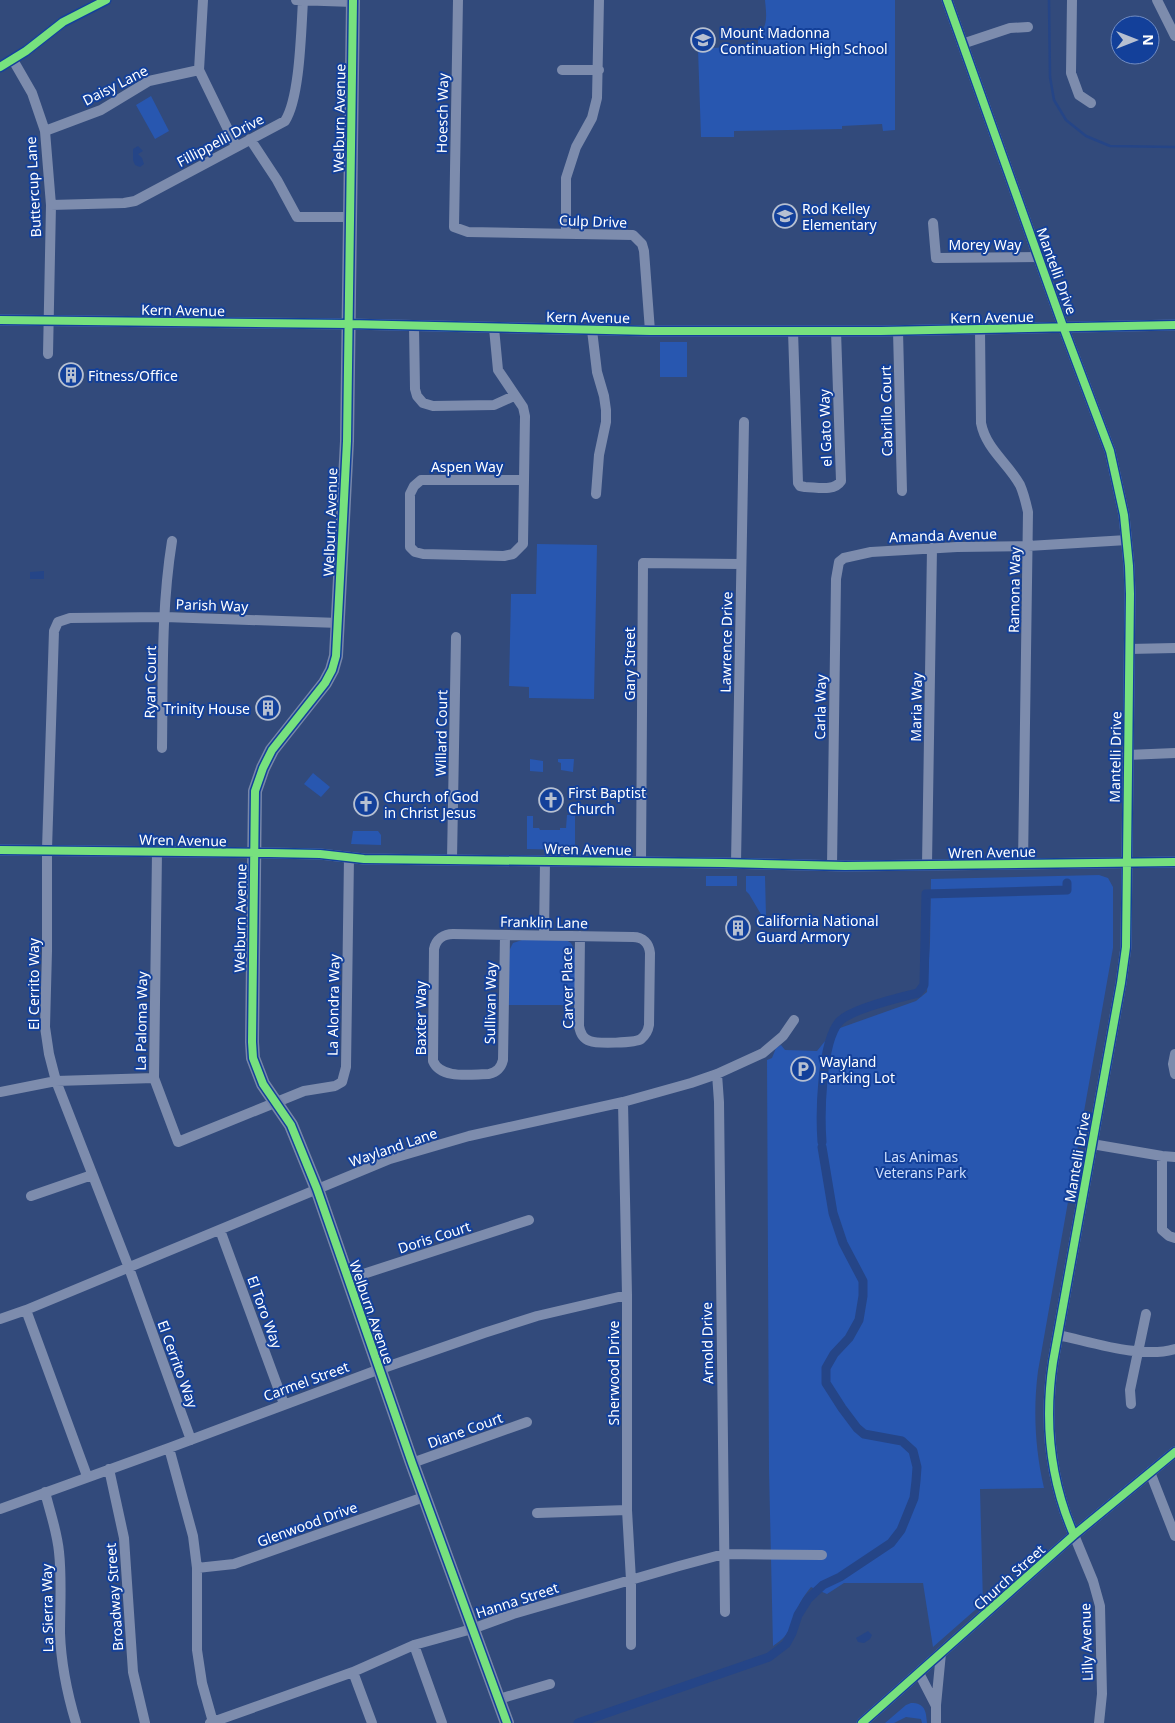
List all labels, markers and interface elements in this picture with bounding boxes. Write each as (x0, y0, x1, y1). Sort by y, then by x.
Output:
north arrow (1110, 15, 1160, 65)
place label: Mount Madonna Continuation High School (720, 23, 888, 58)
school or university icon: Mount Madonna Continuation High School (690, 27, 716, 53)
text: N (1139, 34, 1158, 46)
street label: Daisy Lane (79, 60, 151, 110)
street label: Welburn Avenue (329, 63, 349, 173)
street label: Hoesch Way (432, 72, 452, 153)
street label: Fillippelli Drive (173, 109, 267, 171)
street label: Buttercup Lane (21, 136, 45, 238)
place label: Rod Kelley Elementary (802, 199, 878, 234)
school or university icon: Rod Kelley Elementary (772, 203, 798, 229)
street label: Culp Drive (559, 210, 627, 232)
street label: Mantelli Drive (1032, 225, 1082, 317)
street label: Morey Way (949, 235, 1022, 254)
street label: Kern Avenue (141, 300, 225, 320)
street label: Kern Avenue (546, 307, 630, 327)
street label: Kern Avenue (950, 307, 1034, 327)
building icon: Fitness/Office (58, 362, 84, 388)
street label: Cabrillo Court (876, 365, 896, 457)
place label: Fitness/Office (88, 366, 178, 385)
street label: el Gato Way (814, 388, 836, 467)
street label: Aspen Way (431, 457, 504, 476)
street label: Welburn Avenue (319, 467, 341, 577)
street label: Amanda Avenue (889, 524, 997, 546)
street label: Ramona Way (1004, 546, 1024, 633)
street label: Lawrence Drive (716, 591, 736, 693)
street label: Parish Way (175, 594, 249, 616)
street label: Gary Street (620, 627, 639, 701)
street label: Ryan Court (140, 645, 160, 719)
street label: Maria Way (906, 671, 926, 742)
street label: Carla Way (810, 673, 830, 740)
street label: Willard Court (431, 690, 451, 776)
building icon: Trinity House (255, 695, 281, 721)
place label: Trinity House (163, 699, 250, 718)
street label: Mantelli Drive (1105, 711, 1125, 803)
place label: First Baptist Church (568, 783, 646, 818)
place label: Church of God in Christ Jesus (384, 787, 479, 822)
church icon: First Baptist Church (538, 787, 564, 813)
church icon: Church of God in Christ Jesus (353, 791, 379, 817)
street label: Wren Avenue (139, 830, 227, 850)
street label: Wren Avenue (544, 839, 632, 859)
street label: Wren Avenue (948, 842, 1036, 862)
street label: Welburn Avenue (230, 863, 250, 973)
place label: California National Guard Armory (756, 911, 879, 946)
street label: Franklin Lane (500, 912, 588, 932)
building icon: California National Guard Armory (725, 915, 751, 941)
street label: El Cerrito Way (24, 937, 43, 1030)
street label: Carver Place (557, 947, 577, 1029)
street label: La Alondra Way (323, 953, 343, 1056)
street label: Sullivan Way (480, 961, 500, 1044)
street label: La Paloma Way (131, 970, 151, 1071)
street label: Baxter Way (411, 980, 430, 1055)
place label: Wayland Parking Lot (820, 1052, 895, 1087)
parking icon: Wayland Parking Lot (790, 1056, 816, 1082)
street label: Mantelli Drive (1060, 1110, 1094, 1204)
street label: Wayland Lane (346, 1123, 440, 1171)
park label: Las Animas Veterans Park (876, 1147, 967, 1182)
street label: Doris Court (395, 1216, 473, 1258)
street label: Welburn Avenue (345, 1257, 399, 1367)
street label: El Toro Way (243, 1273, 287, 1352)
street label: Arnold Drive (697, 1302, 717, 1384)
street label: El Cerrito Way (153, 1318, 203, 1411)
street label: Sherwood Drive (604, 1320, 623, 1425)
street label: Carmel Street (261, 1357, 351, 1405)
street label: Diane Court (425, 1408, 505, 1452)
street label: Glenwood Drive (254, 1497, 360, 1551)
street label: Church Street (969, 1540, 1049, 1614)
street label: Broadway Street (101, 1542, 127, 1652)
street label: La Sierra Way (37, 1563, 57, 1652)
street label: Hanna Street (473, 1578, 561, 1622)
street label: Lilly Avenue (1075, 1603, 1097, 1681)

